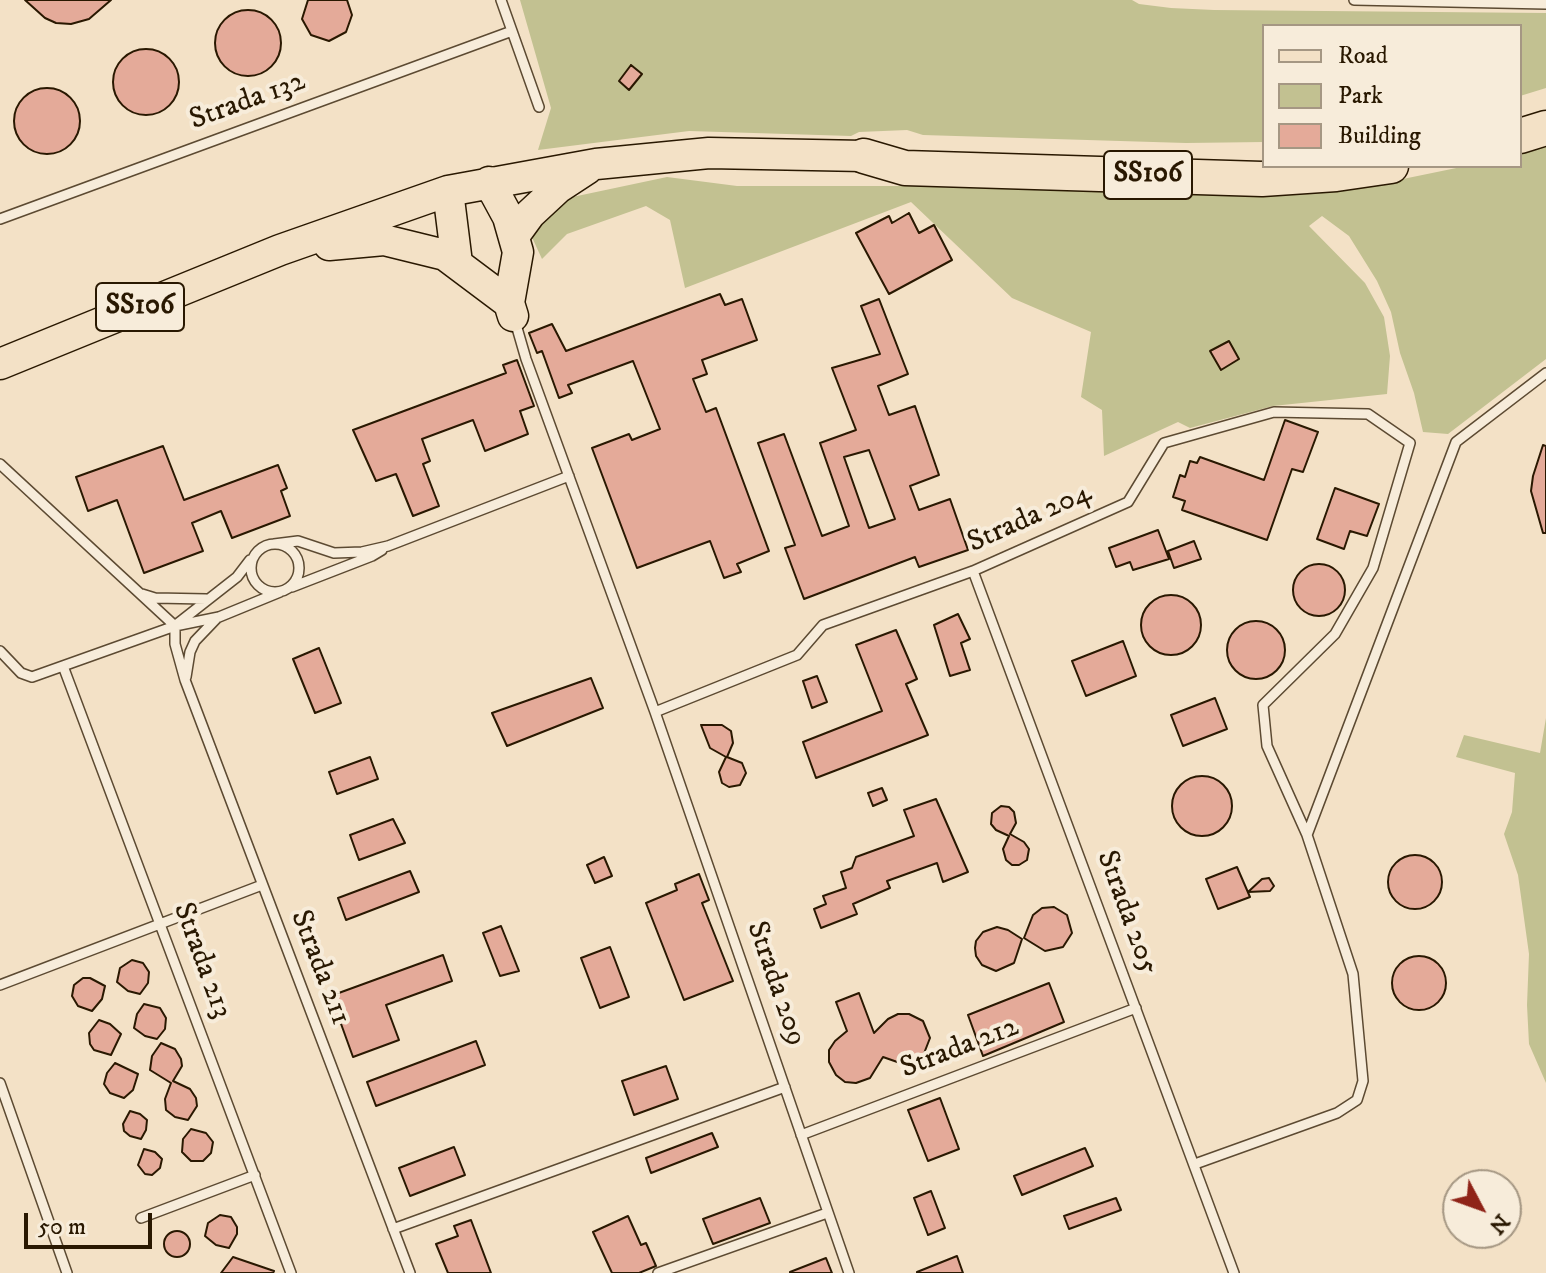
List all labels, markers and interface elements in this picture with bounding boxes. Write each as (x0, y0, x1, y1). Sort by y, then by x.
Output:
legend (1262, 24, 1522, 168)
text: Road (1338, 41, 1388, 71)
street label: Strada 132 (185, 65, 311, 139)
text: Park (1338, 81, 1383, 111)
text: Building (1338, 121, 1421, 151)
road number: SS106 (1104, 151, 1192, 199)
road number: SS106 (96, 283, 184, 331)
street label: Strada 204 (963, 476, 1097, 562)
street label: Strada 205 (1087, 846, 1165, 980)
street label: Strada 213 (164, 898, 238, 1024)
street label: Strada 211 (281, 905, 357, 1031)
street label: Strada 209 (737, 917, 813, 1051)
street label: Strada 212 (896, 1010, 1024, 1088)
north arrow (1442, 1169, 1522, 1249)
scale bar (28, 1197, 156, 1247)
text: N (1483, 1208, 1515, 1239)
text: 50 m (38, 1212, 86, 1242)

